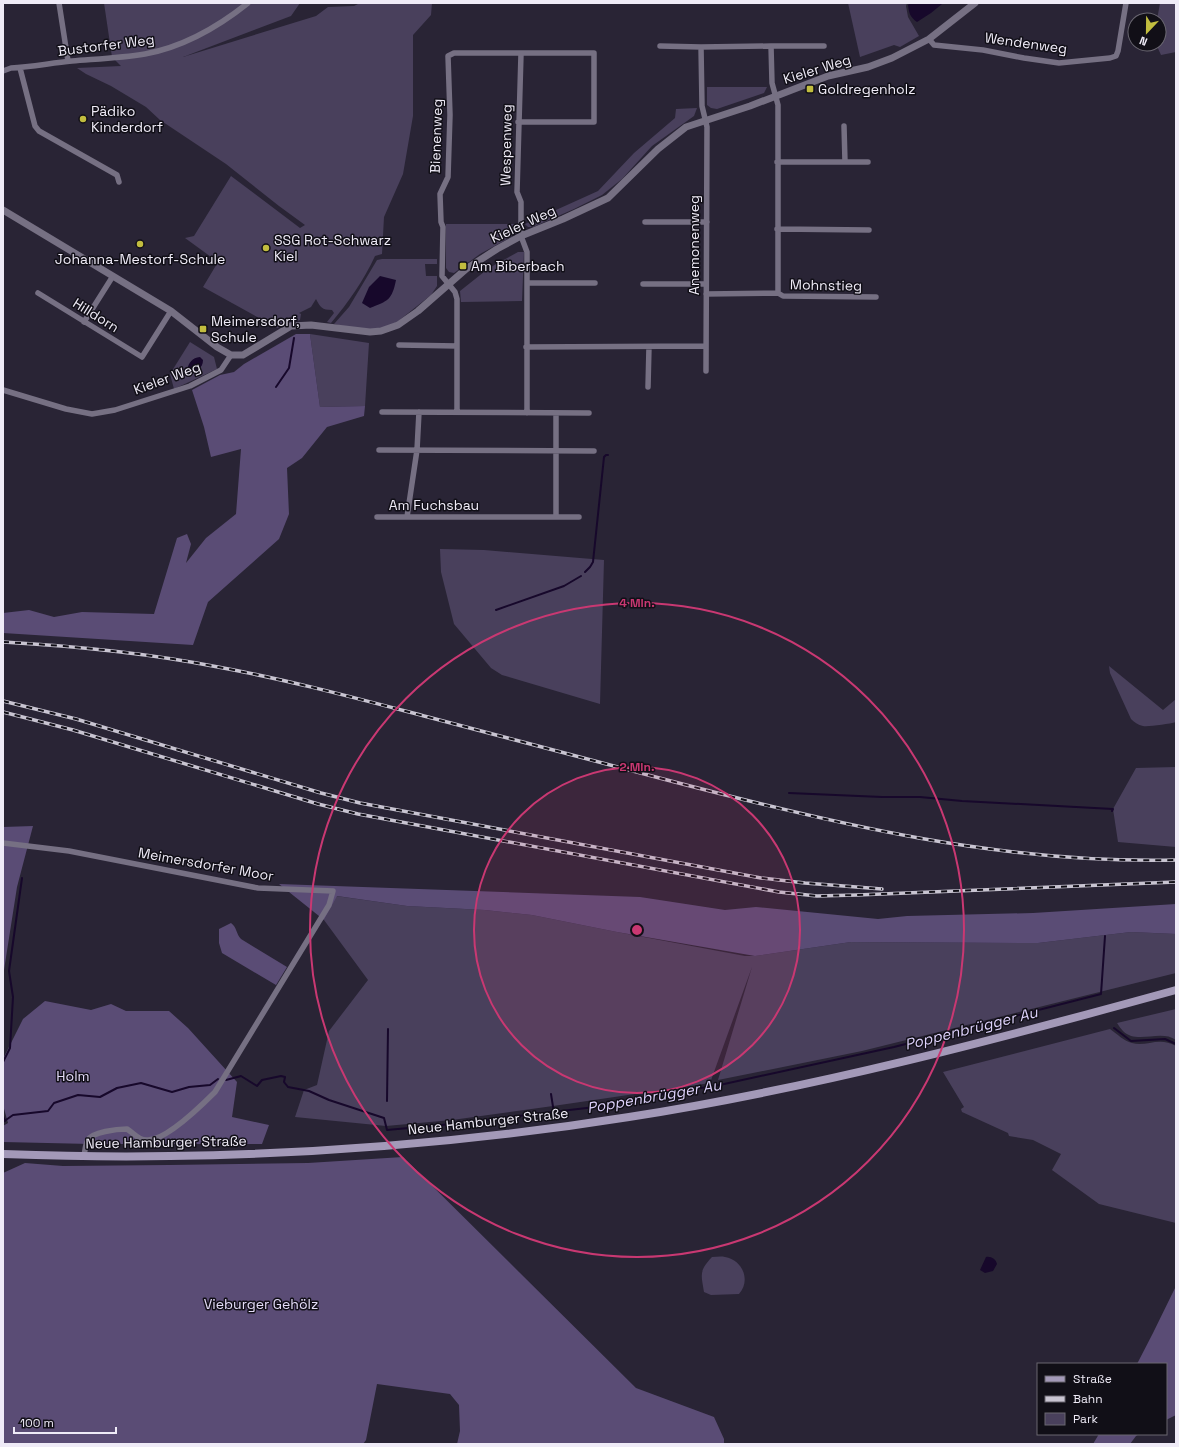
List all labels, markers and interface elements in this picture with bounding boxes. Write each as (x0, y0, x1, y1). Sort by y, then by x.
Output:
north arrow (1127, 12, 1167, 52)
street label: Wendenweg (984, 28, 1068, 58)
street label: Bustorfer Weg (57, 30, 155, 60)
text: N (1137, 33, 1149, 49)
street label: Kieler Weg (781, 50, 853, 88)
place label: Goldregenholz (818, 80, 915, 98)
marker: Goldregenholz (805, 84, 815, 94)
street label: Bienenweg (426, 98, 446, 174)
place label: Pädiko Kinderdorf (91, 102, 163, 136)
street label: Wespenweg (496, 104, 516, 186)
marker: Pädiko Kinderdorf (78, 114, 88, 124)
street label: Anemonenweg (685, 195, 703, 295)
street label: Kieler Weg (487, 201, 559, 247)
place label: SSG Rot-Schwarz Kiel (274, 231, 391, 265)
marker: Johanna-Mestorf-Schule (135, 239, 145, 249)
marker: SSG Rot-Schwarz Kiel (261, 243, 271, 253)
place label: Johanna-Mestorf-Schule (55, 250, 225, 268)
place label: Am Biberbach (471, 257, 565, 275)
marker: Am Biberbach (458, 261, 468, 271)
street label: Mohnstieg (790, 275, 862, 295)
street label: Hilldorn (70, 294, 122, 336)
place label: Meimersdorf, Schule (211, 312, 300, 346)
marker: Meimersdorf, Schule (198, 324, 208, 334)
street label: Kieler Weg (131, 358, 203, 398)
street label: Am Fuchsbau (389, 496, 479, 514)
text: 4 Min. (619, 595, 655, 611)
text: 2 Min. (620, 759, 654, 775)
street label: Meimersdorfer Moor (137, 843, 275, 885)
centre of rings (630, 923, 644, 937)
water label: Poppenbrügger Au (903, 1002, 1040, 1054)
park label: Holm (56, 1067, 90, 1085)
water label: Poppenbrügger Au (585, 1075, 723, 1117)
street label: Neue Hamburger Straße (407, 1104, 569, 1138)
street label: Neue Hamburger Straße (85, 1132, 247, 1152)
park label: Vieburger Gehölz (204, 1295, 318, 1313)
legend (1037, 1363, 1167, 1435)
text: Straße (1073, 1371, 1112, 1387)
text: Bahn (1073, 1391, 1103, 1407)
scale bar (14, 1409, 116, 1435)
text: Park (1073, 1411, 1098, 1427)
text: 100 m (20, 1415, 54, 1431)

